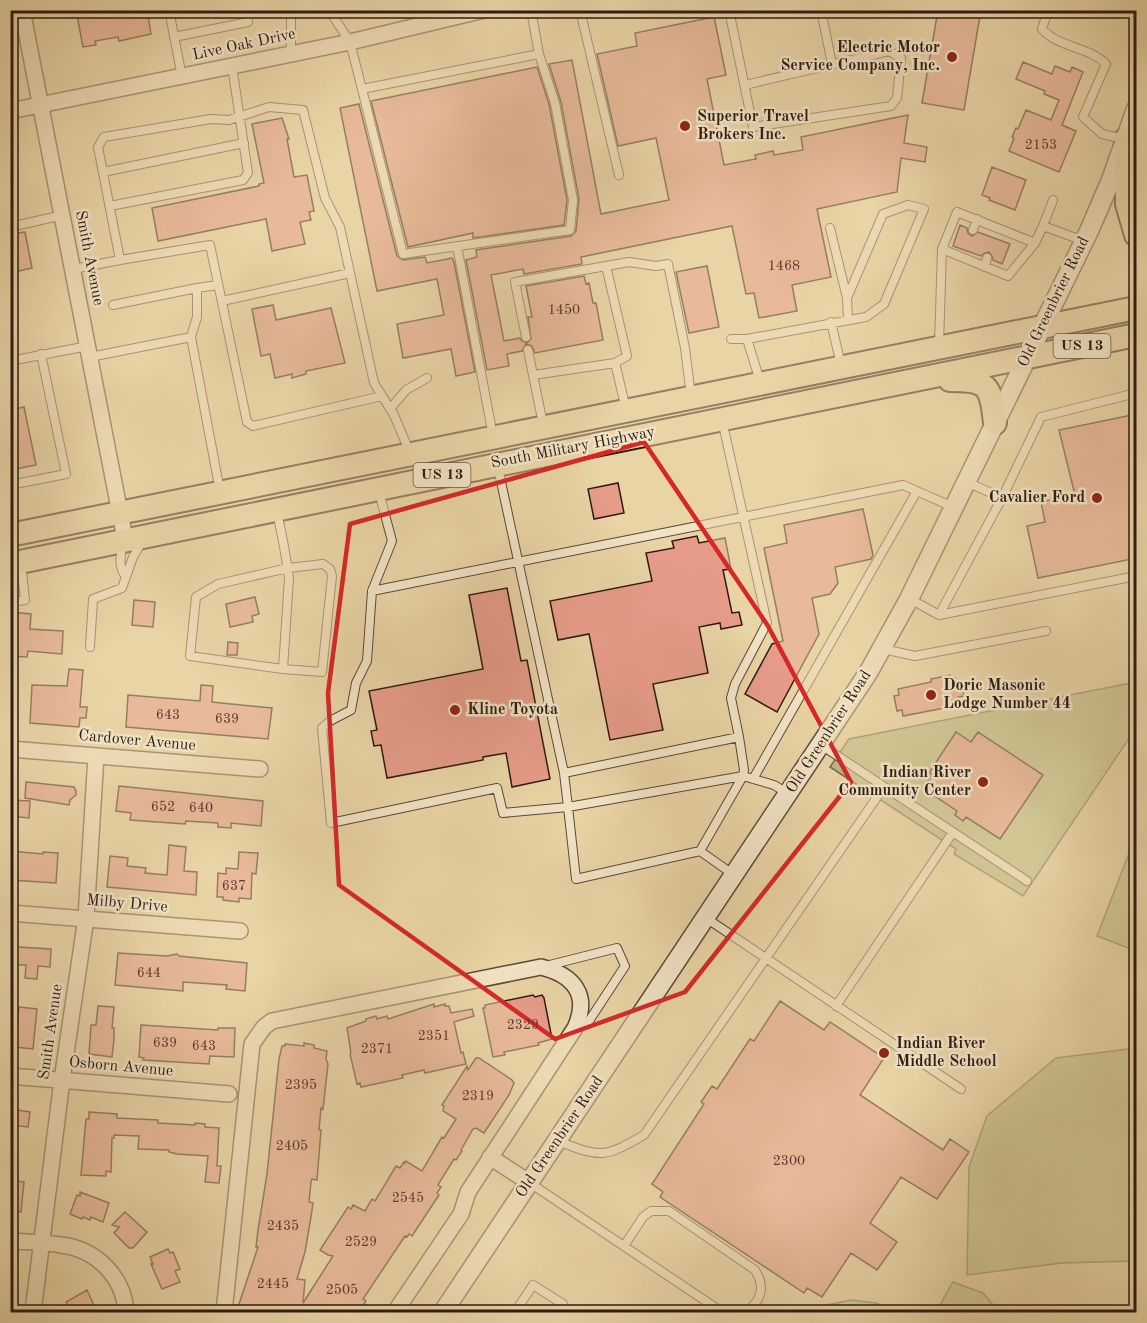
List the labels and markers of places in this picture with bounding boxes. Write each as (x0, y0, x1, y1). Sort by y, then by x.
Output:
place label: Electric Motor Service Company, Inc. (780, 40, 940, 74)
marker: Electric Motor Service Company, Inc. (945, 50, 959, 64)
place label: Superior Travel Brokers Inc. (697, 109, 809, 143)
marker: Superior Travel Brokers Inc. (678, 119, 692, 133)
place label: Cavalier Ford (989, 490, 1085, 506)
marker: Cavalier Ford (1090, 491, 1104, 505)
place label: Doric Masonic Lodge Number 44 (943, 678, 1071, 712)
marker: Doric Masonic Lodge Number 44 (924, 688, 938, 702)
place label: Kline Toyota (467, 702, 558, 718)
marker: Kline Toyota (448, 703, 462, 717)
place label: Indian River Community Center (838, 765, 971, 799)
marker: Indian River Community Center (976, 775, 990, 789)
place label: Indian River Middle School (896, 1036, 997, 1070)
marker: Indian River Middle School (877, 1046, 891, 1060)

